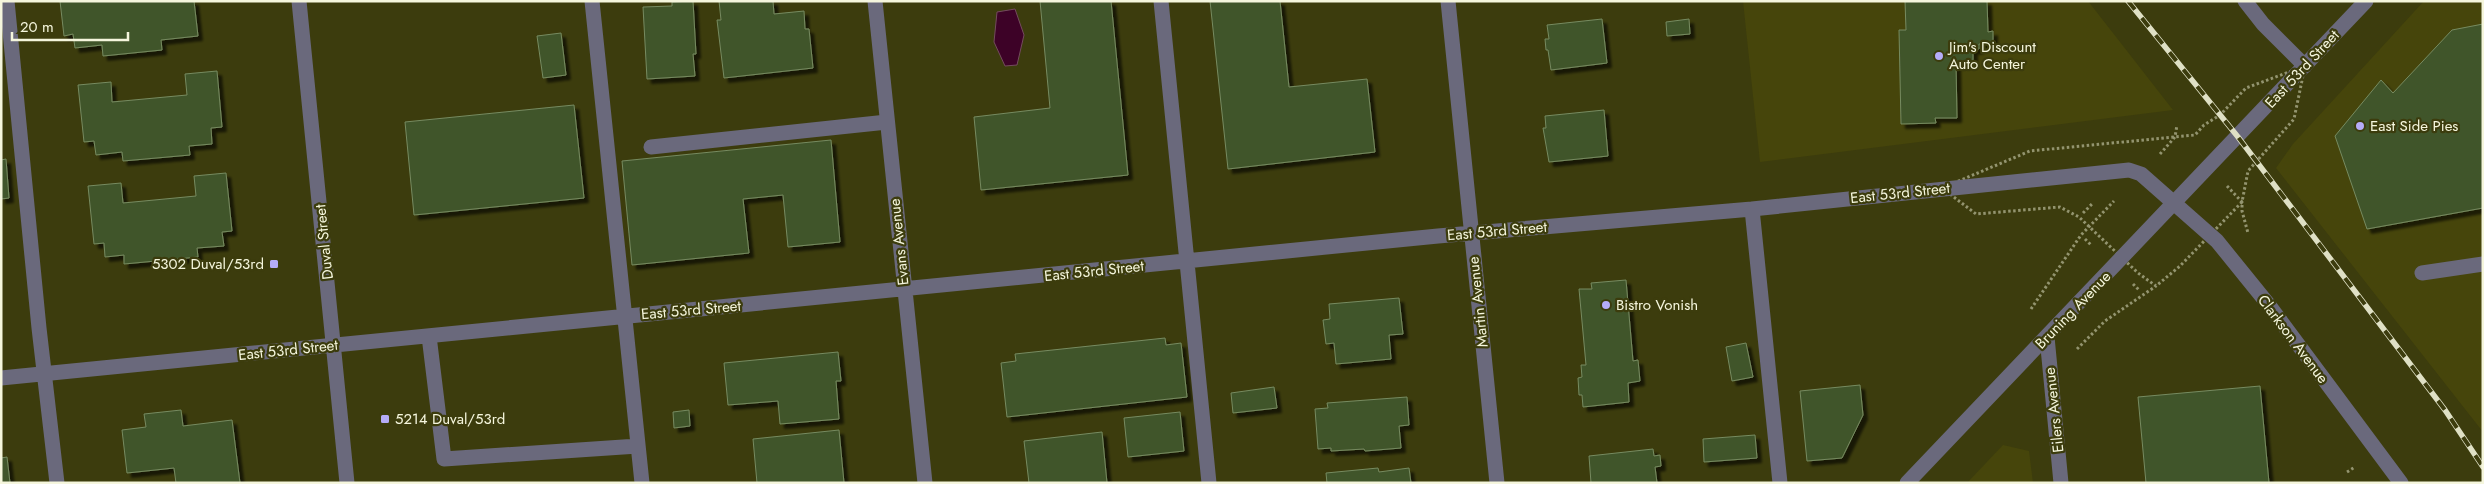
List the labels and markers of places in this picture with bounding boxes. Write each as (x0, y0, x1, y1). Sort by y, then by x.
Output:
place label: Jim's Discount Auto Center (1947, 36, 2036, 75)
marker: Jim's Discount Auto Center (1933, 50, 1945, 62)
place label: East Side Pies (2370, 115, 2458, 137)
marker: East Side Pies (2354, 120, 2366, 132)
place label: 5302 Duval/53rd (152, 253, 264, 275)
marker: 5302 Duval/53rd (268, 258, 280, 270)
place label: Bistro Vonish (1616, 294, 1698, 316)
marker: Bistro Vonish (1600, 299, 1612, 311)
place label: 5214 Duval/53rd (395, 408, 505, 430)
marker: 5214 Duval/53rd (379, 413, 391, 425)

